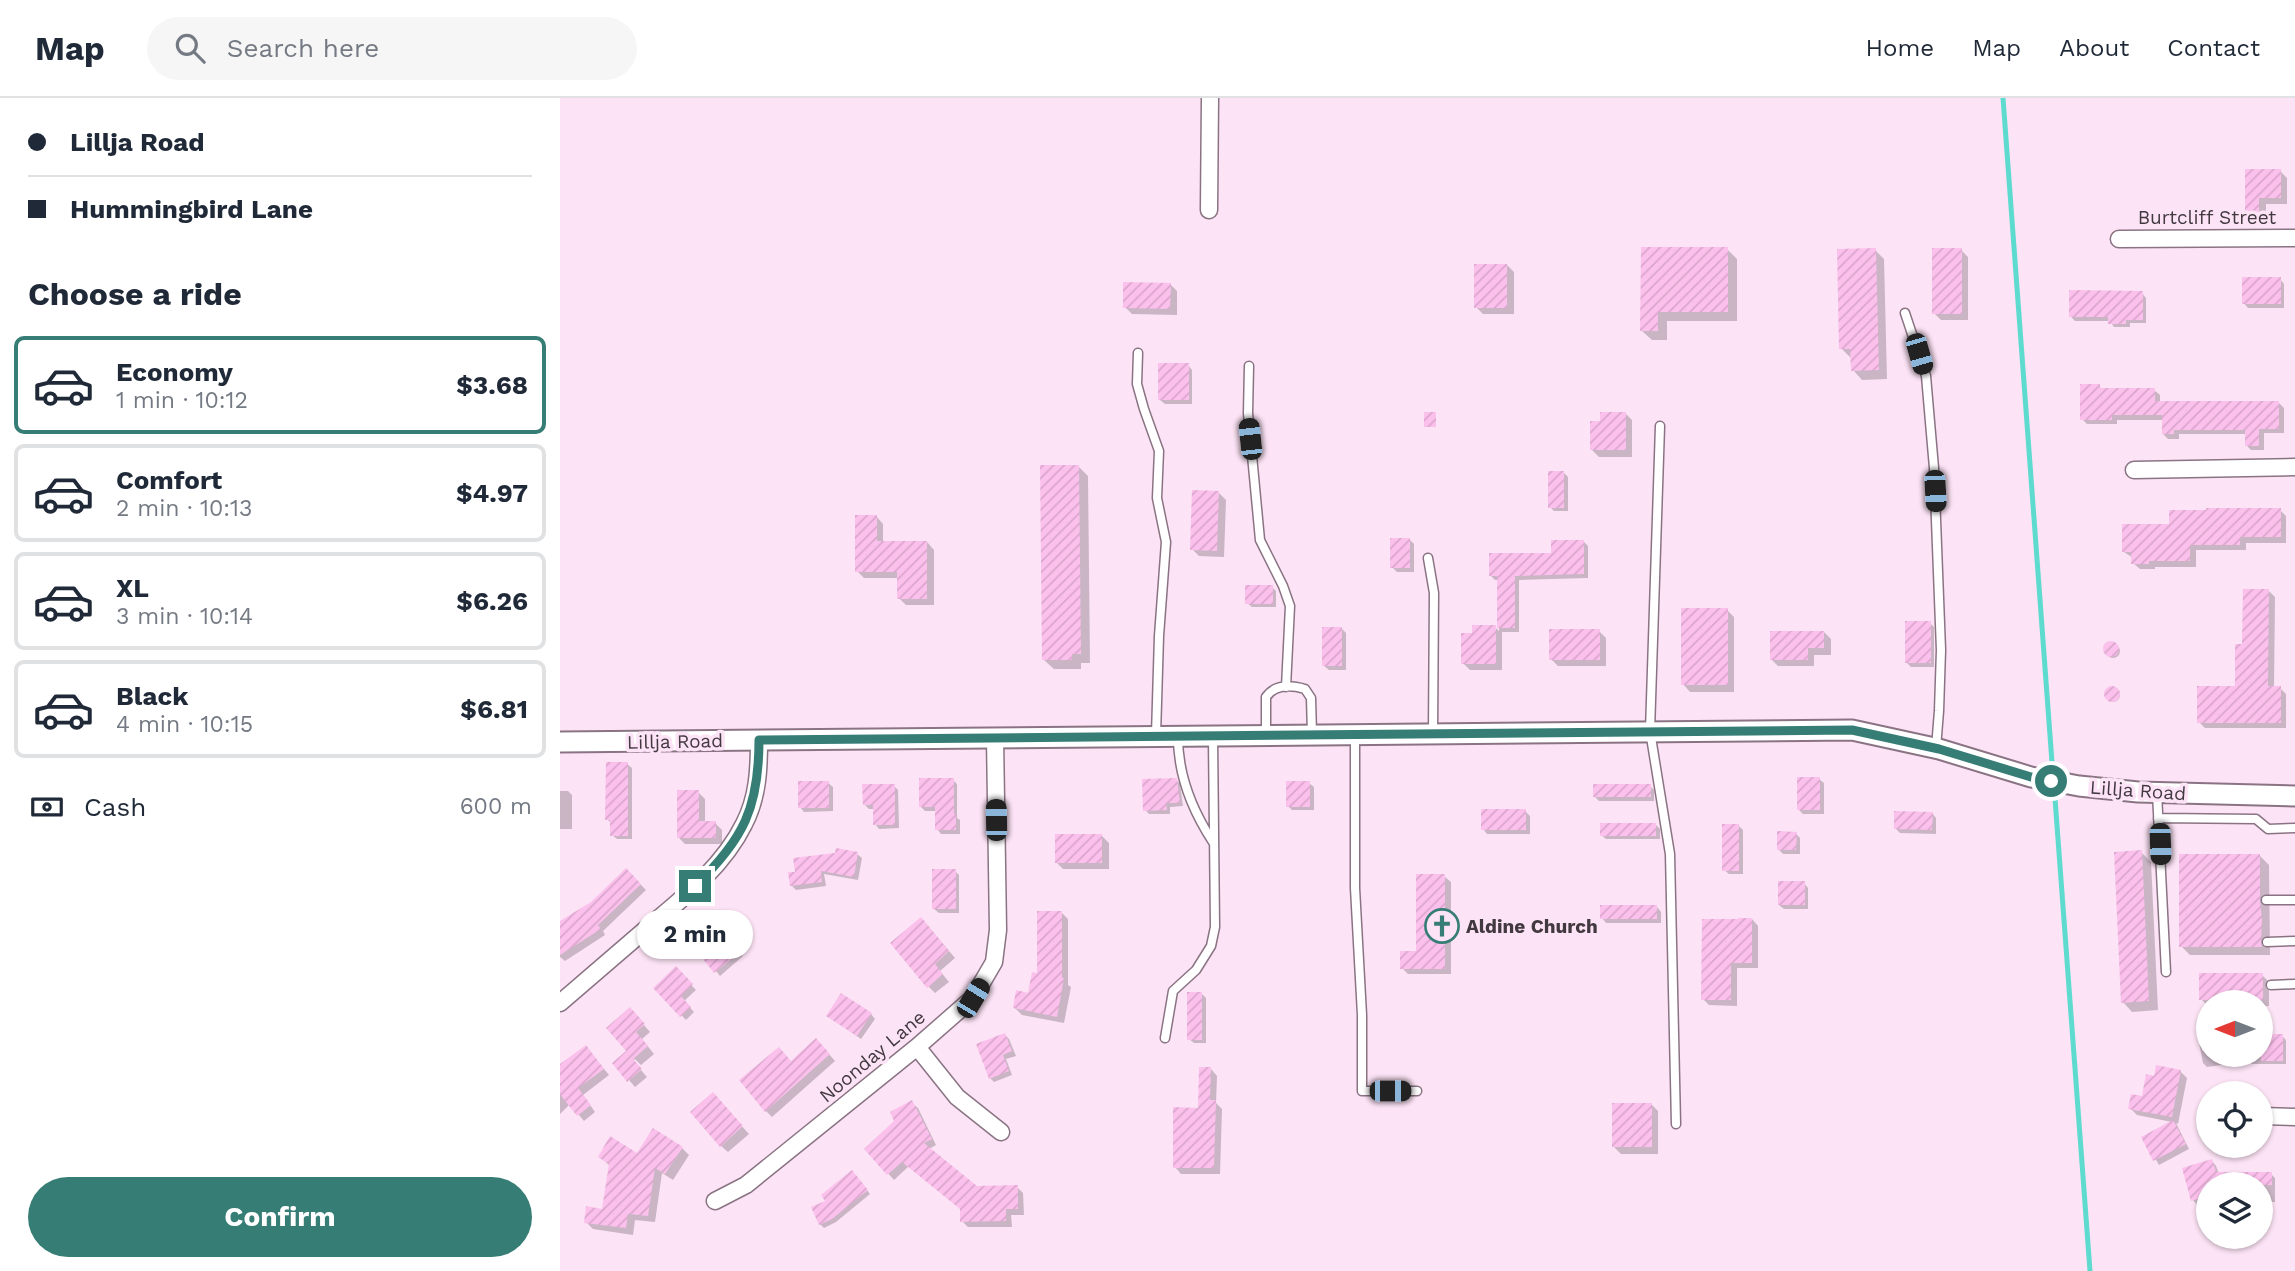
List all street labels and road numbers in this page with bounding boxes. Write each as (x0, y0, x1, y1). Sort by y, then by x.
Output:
street label: Burtcliff Street (2138, 206, 2276, 229)
street label: Lillja Road (627, 729, 723, 754)
street label: Lillja Road (2089, 776, 2187, 805)
street label: Noonday Lane (815, 1005, 930, 1107)

